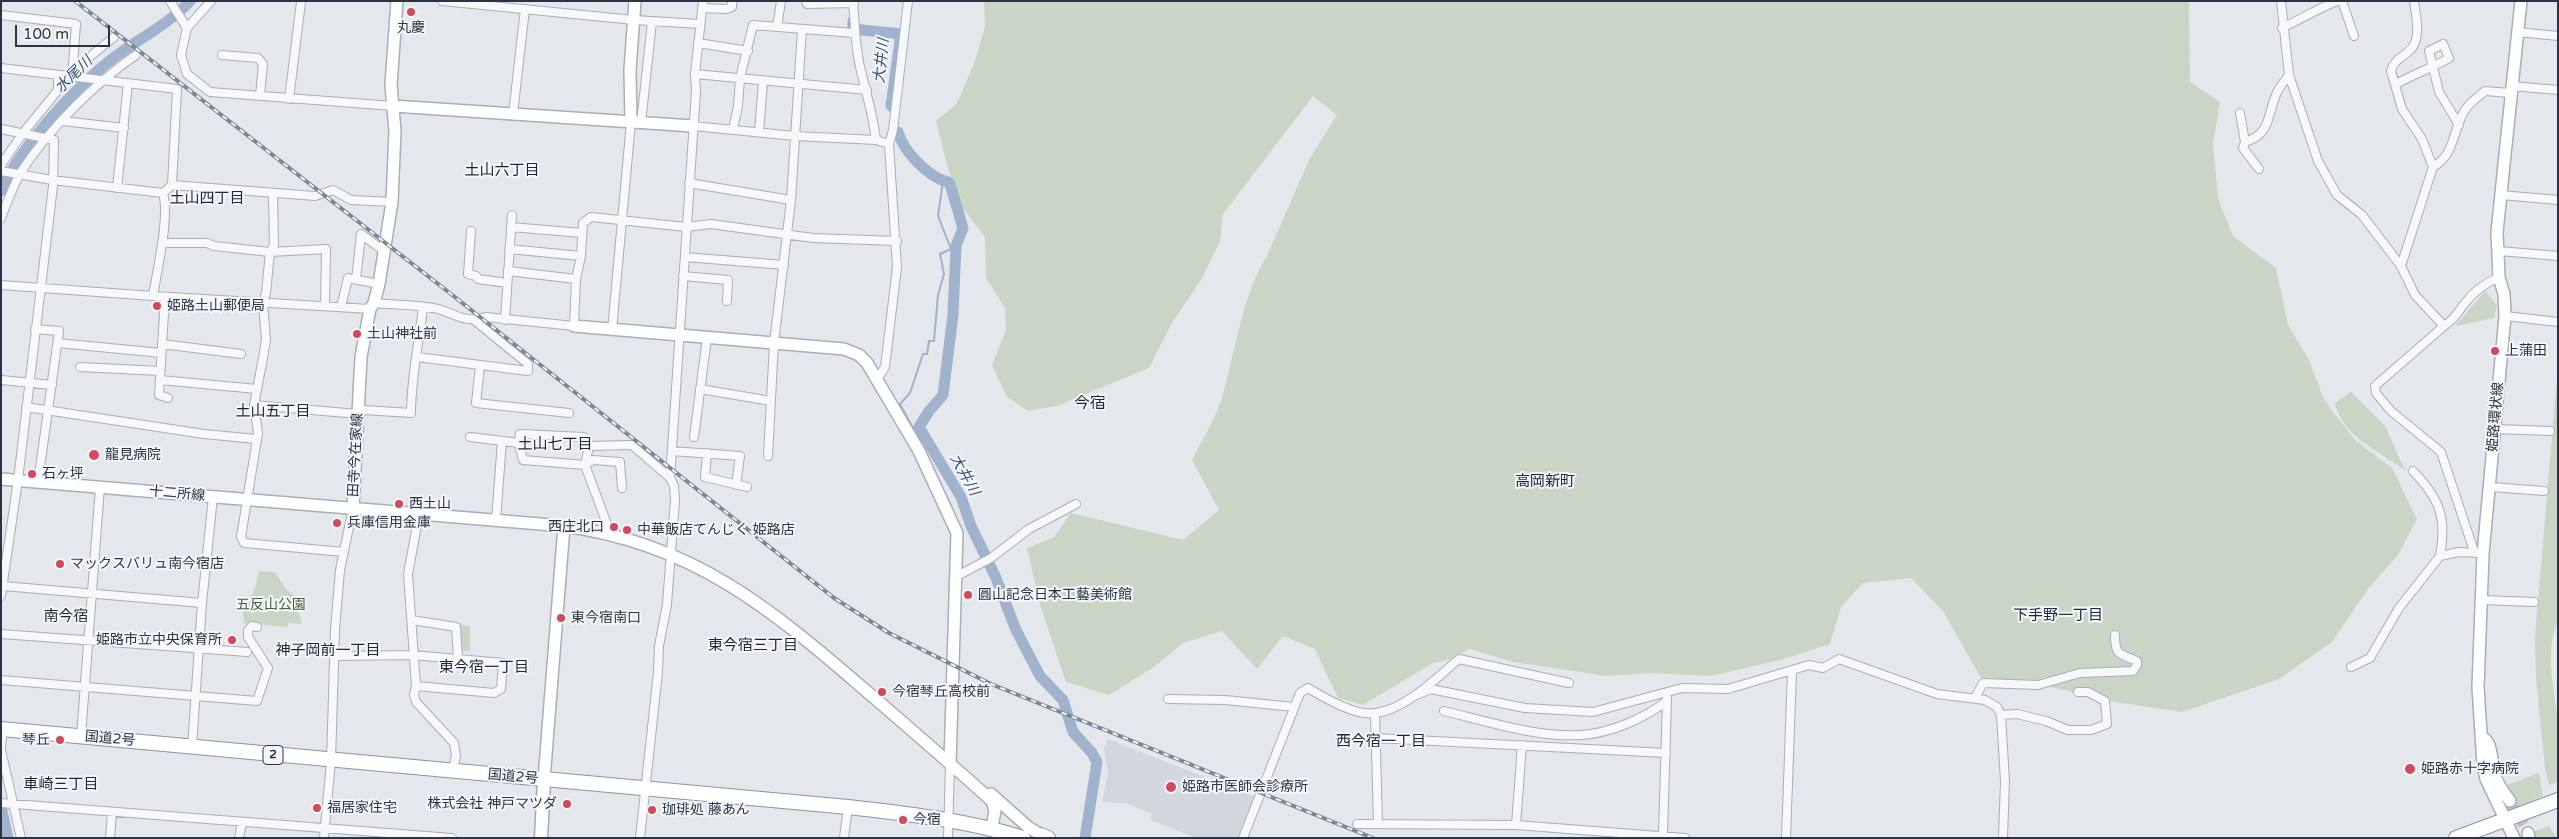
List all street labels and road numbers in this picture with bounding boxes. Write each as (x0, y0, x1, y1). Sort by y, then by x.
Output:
street label: 姫路環状線 (2485, 381, 2507, 453)
street label: 田寺今在家線 (345, 413, 367, 497)
street label: 十二所線 (148, 483, 206, 505)
street label: 国道2号 (84, 728, 136, 750)
road number: 2 (263, 746, 283, 764)
street label: 国道2号 (487, 766, 539, 788)

